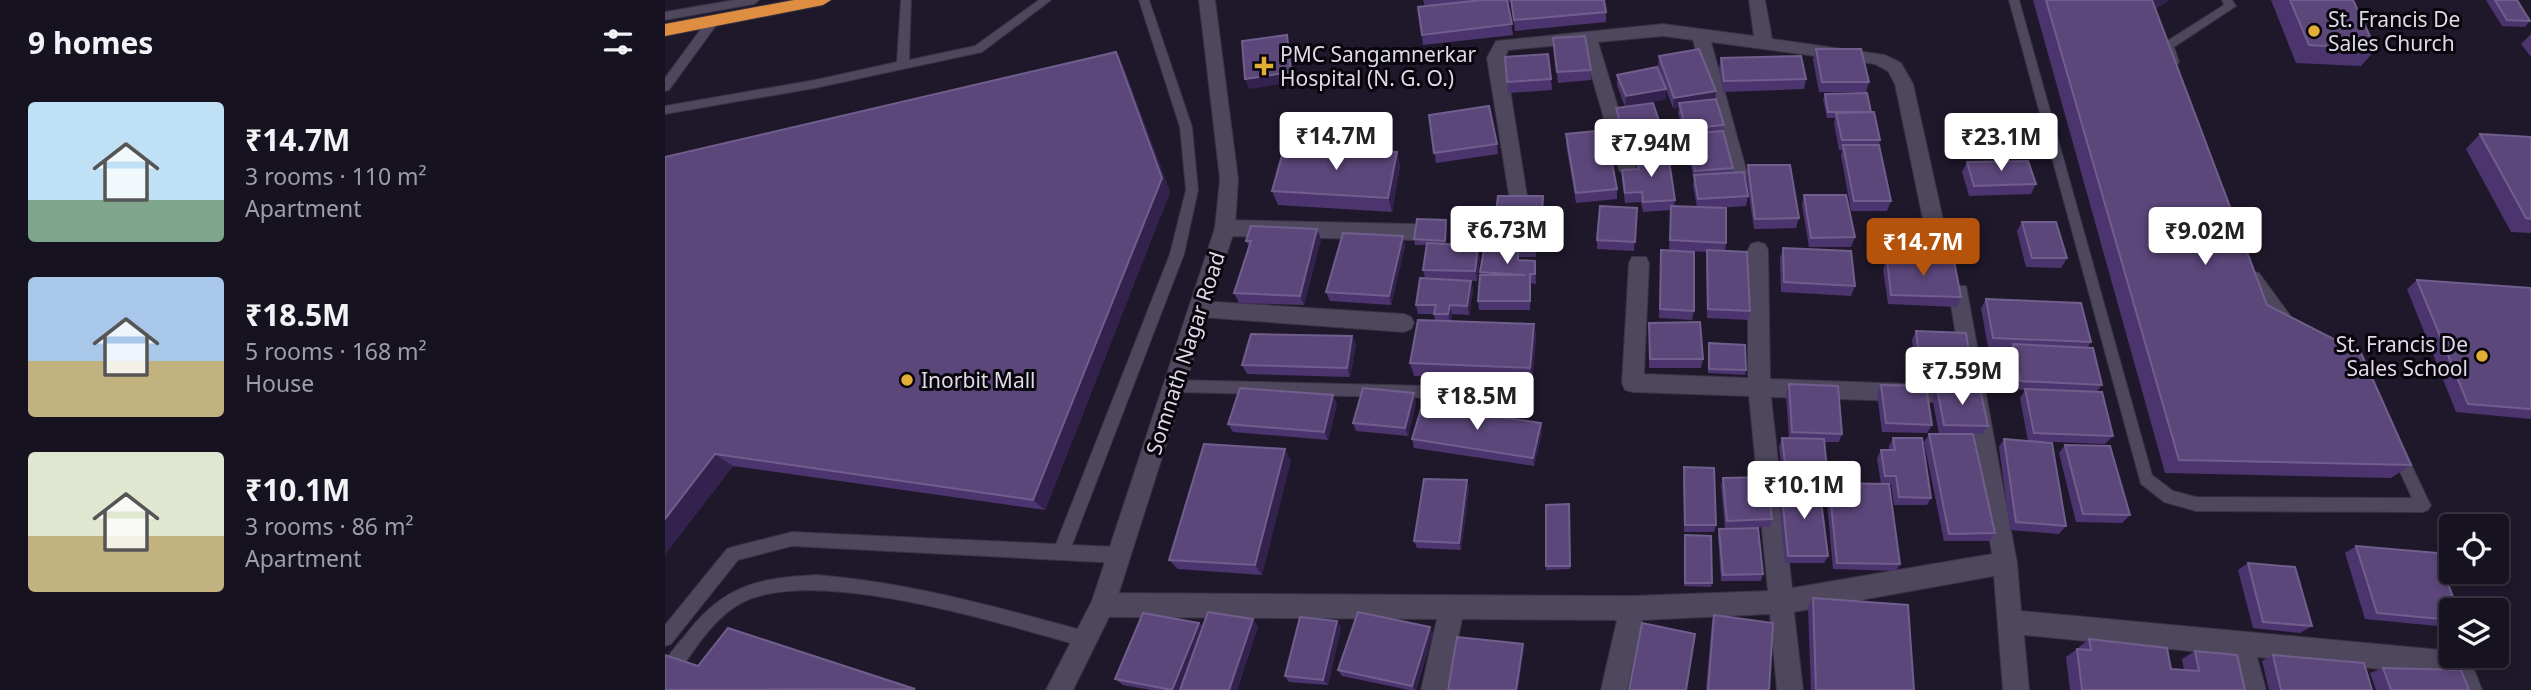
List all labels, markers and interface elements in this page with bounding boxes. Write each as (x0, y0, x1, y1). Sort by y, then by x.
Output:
place label: St. Francis De Sales Church (2328, 5, 2460, 57)
text: 9 homes (28, 22, 153, 63)
icon: filters (599, 23, 637, 61)
marker: St. Francis De Sales Church (2306, 23, 2322, 39)
place label: PMC Sangamnerkar Hospital (N. G. O.) (1280, 40, 1477, 92)
marker: PMC Sangamnerkar Hospital (N. G. O.) (1254, 56, 1274, 76)
pin: ₹14.7M (1279, 113, 1393, 172)
pin: ₹23.1M (1944, 114, 2058, 173)
text: ₹14.7M (245, 119, 350, 160)
text: ₹14.7M (1296, 119, 1376, 151)
pin: ₹7.94M (1594, 120, 1708, 179)
text: ₹23.1M (1961, 120, 2041, 152)
text: ₹7.94M (1611, 126, 1691, 158)
icon: home (84, 130, 168, 214)
text: 3 rooms · 110 m² (245, 160, 427, 192)
text: Apartment (245, 192, 362, 224)
pin: ₹6.73M (1450, 206, 1564, 266)
pin: ₹9.02M (2148, 208, 2262, 267)
text: ₹6.73M (1467, 213, 1547, 245)
text: ₹9.02M (2165, 214, 2245, 246)
pin: ₹14.7M (1866, 218, 1980, 278)
text: ₹14.7M (1883, 225, 1963, 257)
street label: Somnath Nagar Road (1139, 248, 1231, 458)
text: ₹18.5M (245, 294, 350, 335)
icon: home (84, 305, 168, 389)
place label: St. Francis De Sales School (2336, 330, 2468, 382)
text: 5 rooms · 168 m² (245, 335, 427, 367)
pin: ₹7.59M (1905, 348, 2019, 407)
marker: St. Francis De Sales School (2474, 348, 2490, 364)
text: ₹7.59M (1922, 354, 2002, 386)
place label: Inorbit Mall (921, 366, 1036, 394)
text: House (245, 367, 314, 399)
marker: Inorbit Mall (899, 372, 915, 388)
pin: ₹18.5M (1420, 372, 1534, 432)
text: ₹18.5M (1437, 379, 1517, 411)
pin: ₹10.1M (1747, 462, 1861, 521)
text: ₹10.1M (1764, 468, 1844, 500)
text: ₹10.1M (245, 469, 350, 510)
icon: home (84, 480, 168, 564)
text: 3 rooms · 86 m² (245, 510, 414, 542)
map controls (2439, 514, 2509, 668)
button: locate (2439, 514, 2509, 584)
text: Apartment (245, 542, 362, 574)
button: layers (2439, 598, 2509, 668)

